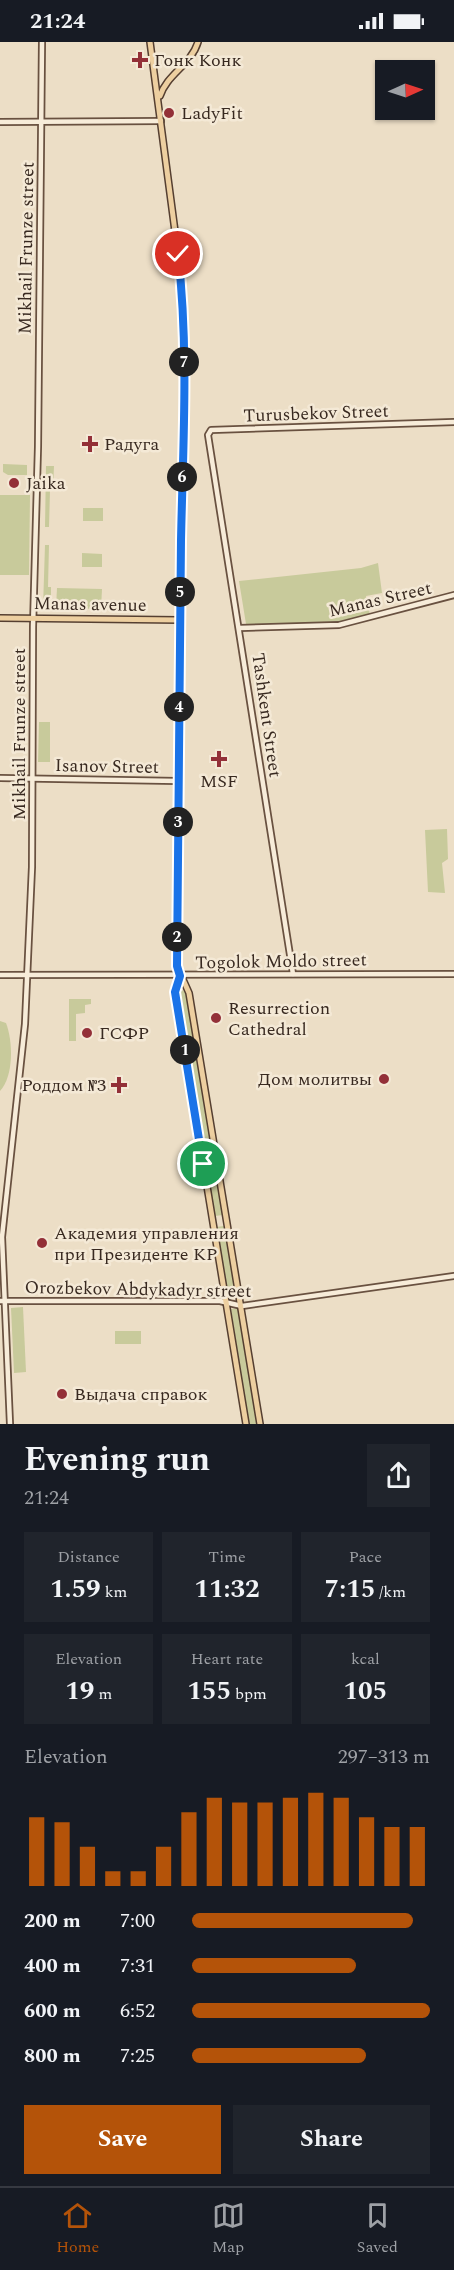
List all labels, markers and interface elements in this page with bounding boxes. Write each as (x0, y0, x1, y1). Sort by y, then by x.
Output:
text: 21:24 (30, 5, 85, 38)
place label: Гонк Конк (154, 47, 242, 74)
marker: Гонк Конк (131, 51, 149, 69)
north arrow (375, 60, 435, 120)
map controls (375, 60, 435, 120)
place label: LadyFit (181, 100, 243, 127)
marker: LadyFit (162, 106, 176, 120)
street label: Mikhail Frunze street (11, 162, 42, 334)
pin (152, 228, 203, 279)
icon: check (161, 237, 194, 270)
pin: 7 (169, 347, 199, 377)
text: 7 (180, 350, 188, 374)
street label: Turusbekov Street (243, 397, 389, 430)
place label: Радуга (104, 431, 159, 458)
marker: Радуга (81, 435, 99, 453)
pin: 6 (167, 462, 197, 492)
text: 6 (178, 465, 186, 489)
place label: Jaika (26, 470, 66, 497)
marker: Jaika (7, 476, 21, 490)
street label: Manas Street (326, 575, 434, 624)
pin: 5 (165, 577, 195, 607)
text: 5 (176, 580, 184, 604)
street label: Manas avenue (33, 590, 147, 619)
street label: Mikhail Frunze street (6, 648, 33, 820)
street label: Tashkent Street (244, 651, 289, 779)
pin: 4 (164, 692, 194, 722)
text: 4 (175, 695, 183, 719)
marker: MSF (210, 750, 228, 768)
street label: Isanov Street (55, 752, 159, 781)
place label: MSF (200, 768, 238, 795)
pin: 3 (163, 807, 193, 837)
text: 3 (174, 810, 182, 834)
pin: 2 (162, 922, 192, 952)
text: 2 (173, 925, 181, 949)
street label: Togolok Moldo street (195, 947, 367, 976)
place label: Resurrection Cathedral (228, 995, 330, 1043)
marker: Resurrection Cathedral (209, 1011, 223, 1025)
place label: ГСФР (99, 1020, 149, 1047)
marker: ГСФР (80, 1026, 94, 1040)
pin: 1 (170, 1035, 200, 1065)
text: 1 (181, 1038, 189, 1062)
place label: Дом молитвы (258, 1066, 372, 1093)
place label: Роддом №3 (21, 1072, 106, 1099)
marker: Дом молитвы (377, 1072, 391, 1086)
marker: Роддом №3 (110, 1076, 128, 1094)
pin (177, 1138, 228, 1189)
icon: arrive (186, 1147, 219, 1180)
place label: Академия управления при Президенте КР (54, 1220, 239, 1268)
marker: Академия управления при Президенте КР (35, 1236, 49, 1250)
street label: Orozbekov Abdykadyr street (24, 1274, 252, 1305)
place label: Выдача справок (74, 1381, 208, 1408)
marker: Выдача справок (55, 1387, 69, 1401)
text: Evening run (24, 1435, 210, 1485)
button: share (367, 1444, 430, 1507)
text: 21:24 (24, 1483, 69, 1513)
text: Distance (57, 1545, 120, 1569)
text: Time (208, 1545, 246, 1569)
text: Pace (349, 1545, 382, 1569)
text: 1.59 (50, 1569, 101, 1609)
text: 11:32 (194, 1569, 260, 1609)
text: 7:15 (325, 1569, 375, 1609)
text: km (101, 1580, 127, 1604)
text: /km (375, 1580, 406, 1604)
text: Elevation (55, 1647, 122, 1671)
text: Heart rate (191, 1647, 263, 1671)
text: kcal (351, 1647, 380, 1671)
text: 19 (65, 1671, 94, 1711)
text: 155 (187, 1671, 231, 1711)
text: 105 (343, 1671, 387, 1711)
text: m (94, 1682, 112, 1706)
text: bpm (231, 1682, 267, 1706)
text: Elevation (24, 1742, 108, 1772)
text: 297–313 m (338, 1742, 430, 1772)
text: 200 m (24, 1906, 81, 1936)
text: 7:00 (120, 1906, 155, 1936)
text: 400 m (24, 1951, 81, 1981)
text: 7:31 (120, 1951, 155, 1981)
text: 600 m (24, 1996, 81, 2026)
text: 6:52 (120, 1996, 155, 2026)
text: 800 m (24, 2041, 81, 2071)
text: 7:25 (120, 2041, 155, 2071)
button: Save (24, 2105, 221, 2174)
button: Share (233, 2105, 430, 2174)
tab: Home (56, 2199, 99, 2259)
tab: Map (212, 2199, 245, 2259)
tab: Saved (357, 2199, 398, 2259)

